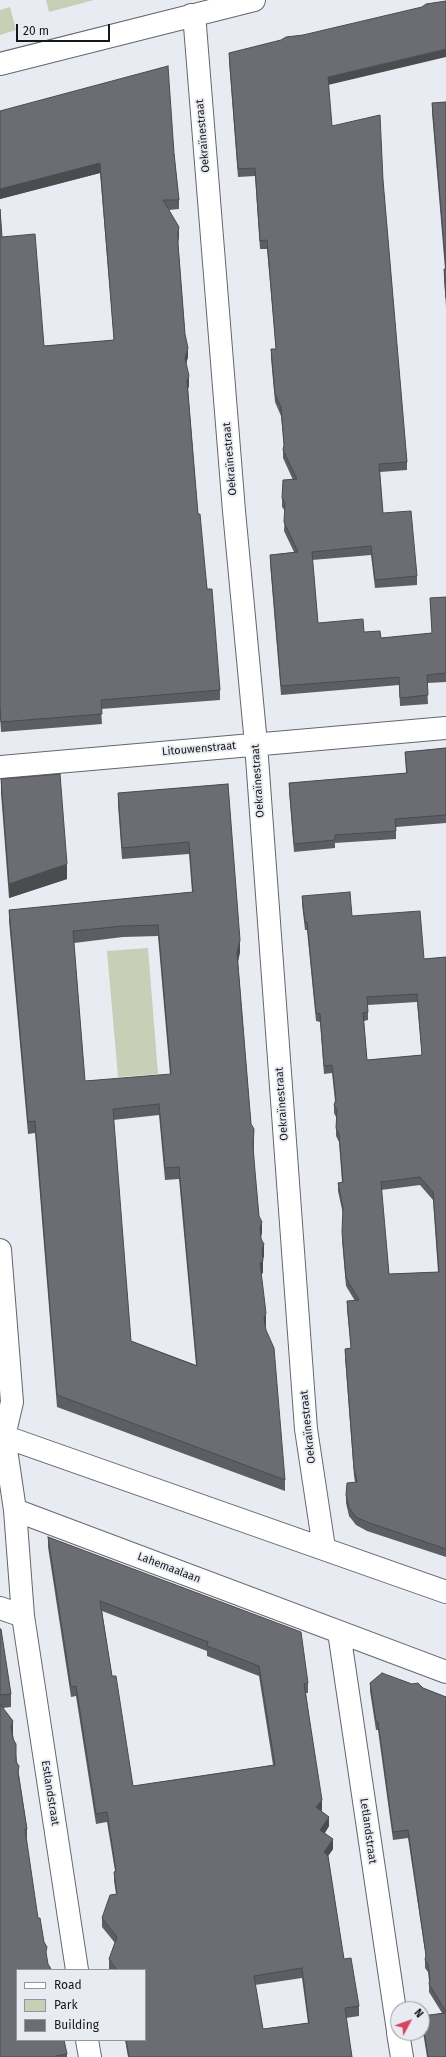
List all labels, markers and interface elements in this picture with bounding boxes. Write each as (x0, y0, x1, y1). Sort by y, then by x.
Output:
scale bar (18, 16, 112, 42)
text: 20 m (23, 24, 49, 38)
street label: Oekraïnestraat (193, 99, 213, 173)
street label: Oekraïnestraat (220, 422, 240, 496)
street label: Litouwenstraat (161, 739, 237, 759)
street label: Oekraïnestraat (249, 744, 267, 818)
street label: Oekraïnestraat (273, 1067, 291, 1141)
street label: Oekraïnestraat (298, 1390, 318, 1464)
street label: Lahemaalaan (136, 1550, 202, 1586)
street label: Estlandstraat (38, 1759, 62, 1827)
street label: Letlandstraat (357, 1797, 379, 1865)
legend (16, 1969, 146, 2041)
text: Road (54, 1978, 82, 1992)
text: Park (54, 1998, 78, 2012)
north arrow (390, 2001, 430, 2041)
text: N (411, 2006, 426, 2020)
text: Building (54, 2018, 99, 2032)

